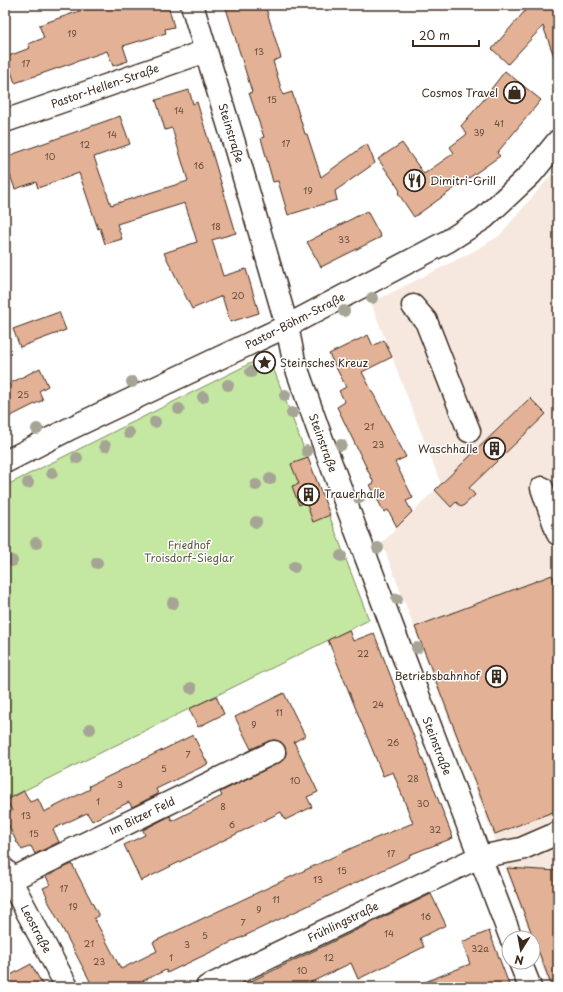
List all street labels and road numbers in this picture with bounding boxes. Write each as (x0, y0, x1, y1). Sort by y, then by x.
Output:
street label: Pastor-Hellen-Straße (49, 59, 161, 112)
street label: Steinstraße (214, 101, 249, 165)
street label: Pastor-Böhm-Straße (242, 288, 348, 353)
street label: Steinstraße (305, 411, 342, 475)
street label: Steinstraße (419, 714, 456, 778)
street label: Im Bitzer Feld (106, 792, 178, 839)
street label: Frühlingstraße (304, 897, 381, 946)
street label: Leostraße (17, 902, 56, 956)

